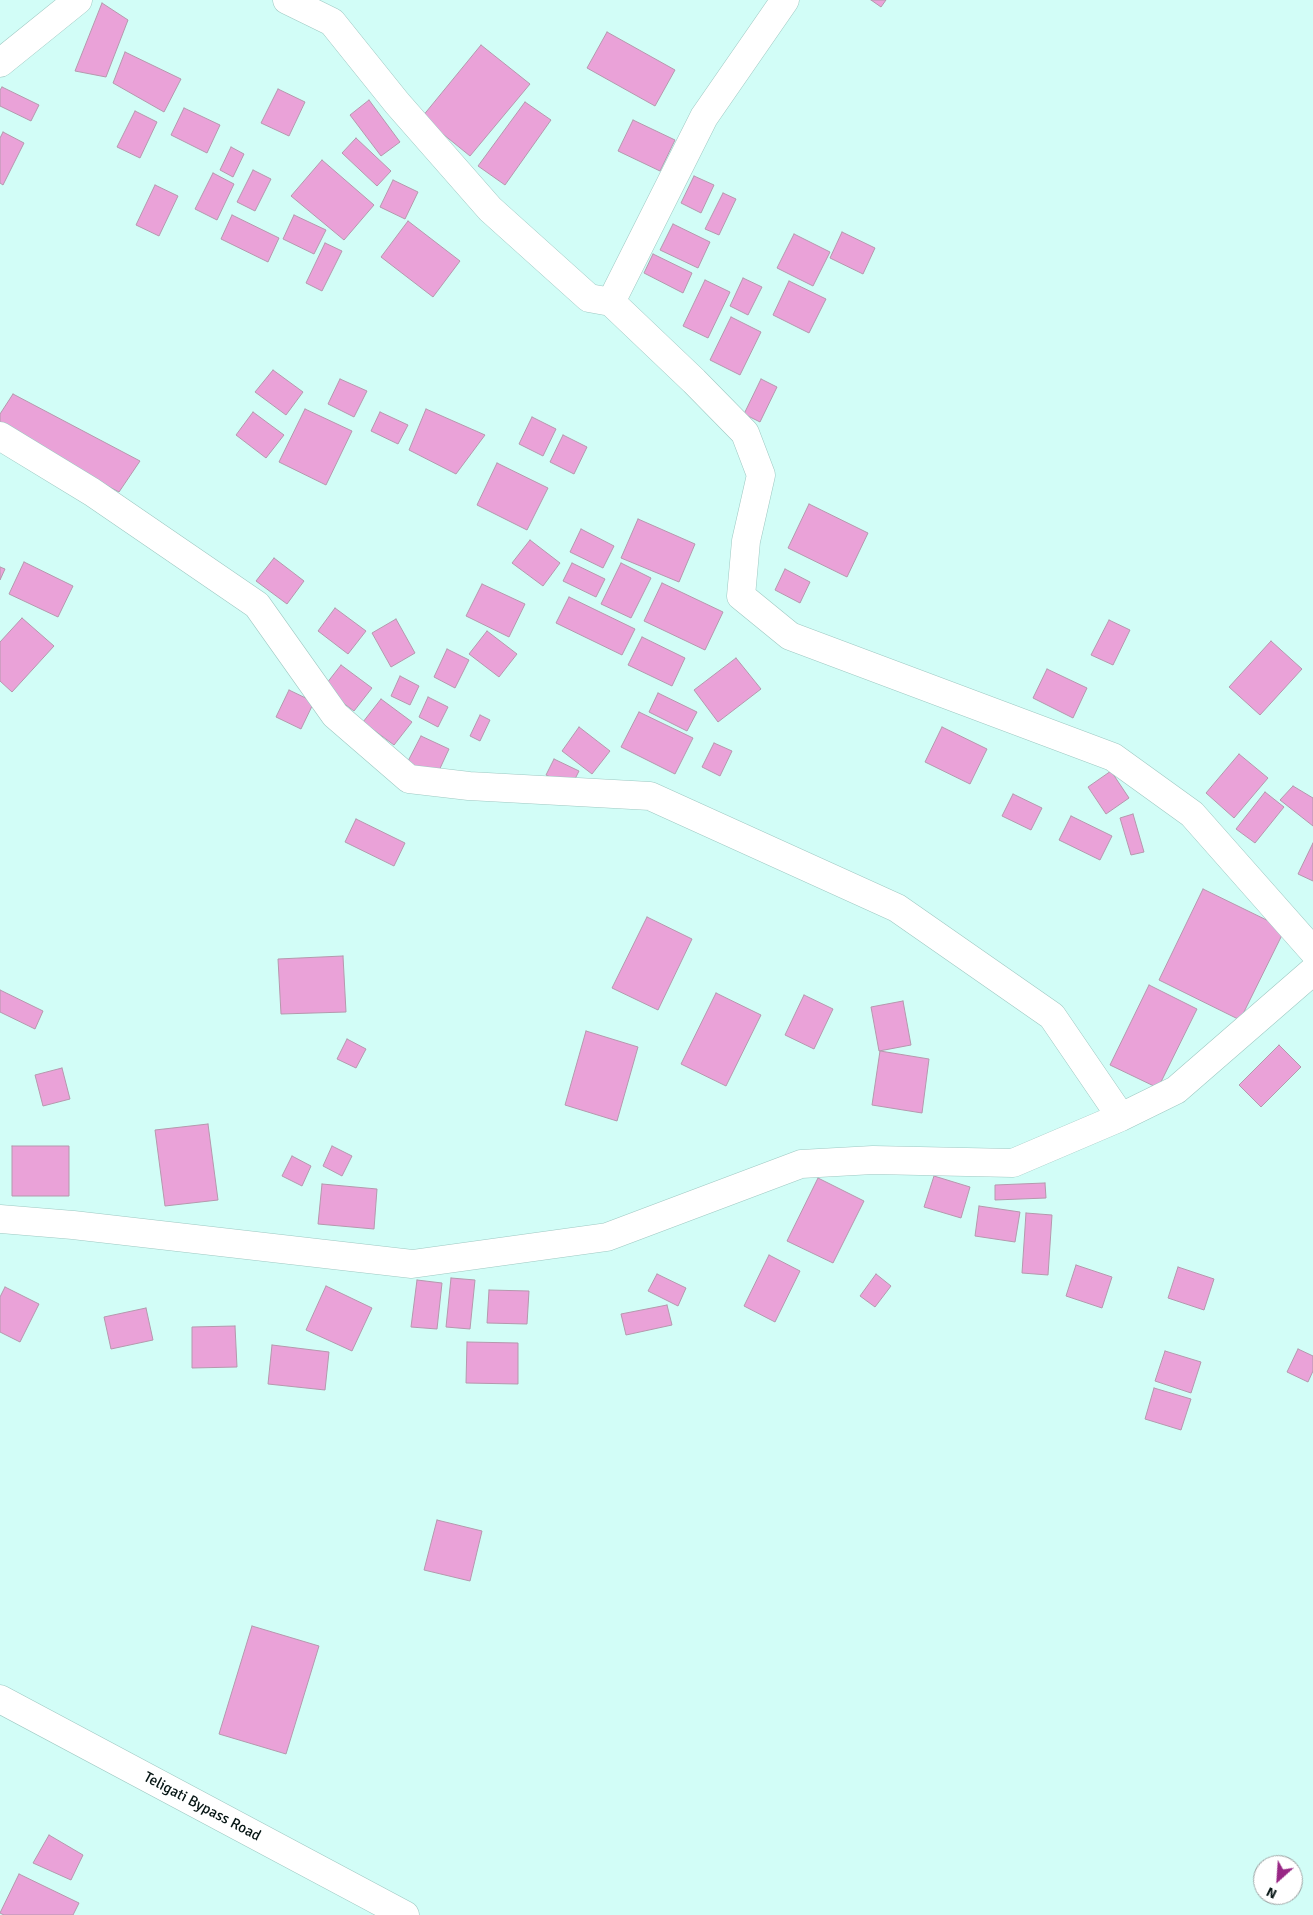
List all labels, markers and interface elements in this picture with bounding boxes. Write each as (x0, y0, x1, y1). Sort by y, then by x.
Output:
street label: Teligati Bypass Road (140, 1769, 264, 1845)
north arrow (1253, 1855, 1303, 1905)
text: N (1264, 1883, 1280, 1903)

